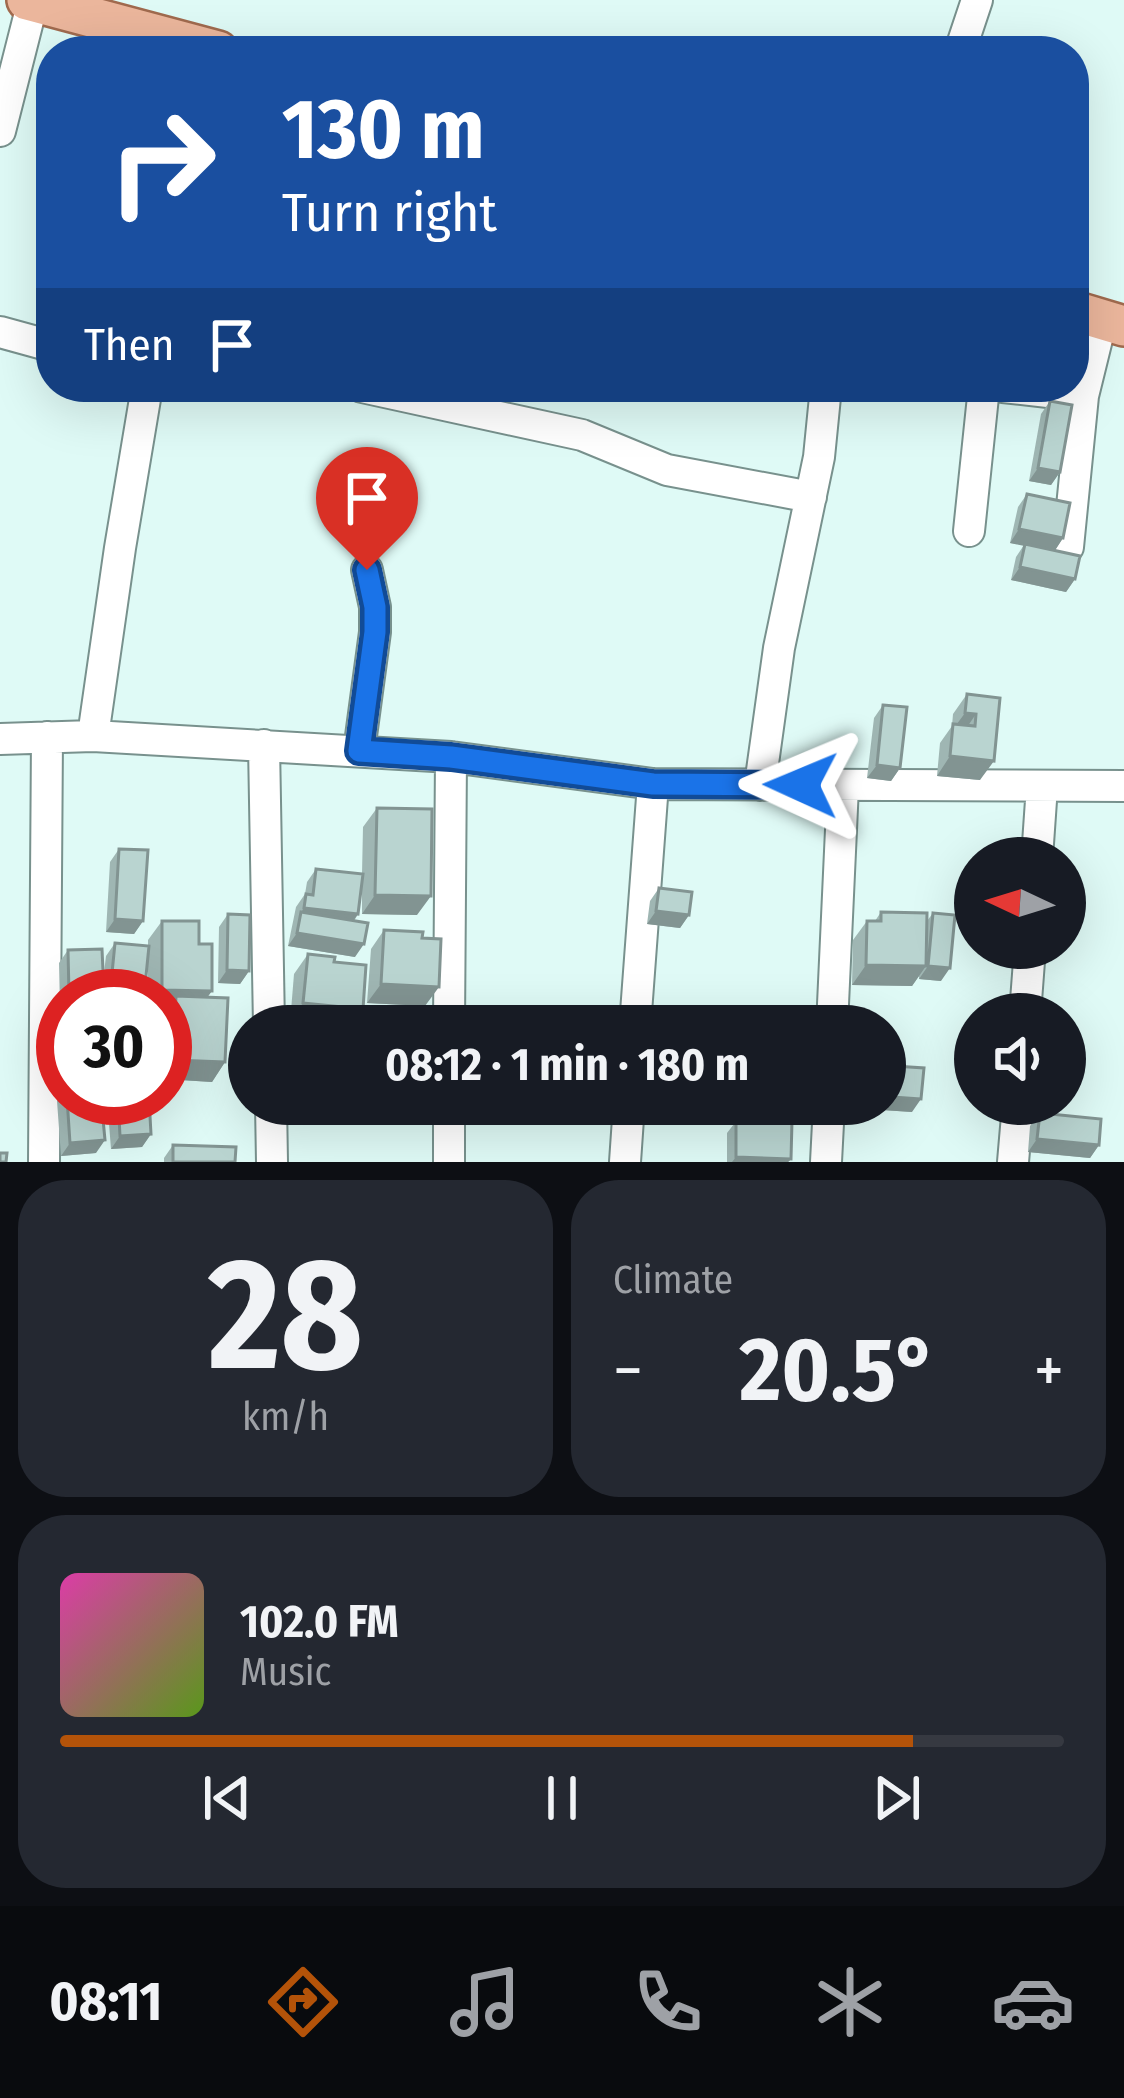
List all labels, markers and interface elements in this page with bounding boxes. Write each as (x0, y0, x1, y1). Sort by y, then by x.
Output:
text: 130 m (282, 79, 485, 180)
icon: right (84, 84, 240, 240)
text: Turn right (282, 181, 497, 245)
icon: arrive (199, 312, 265, 378)
text: Then (84, 318, 175, 372)
pin (316, 447, 418, 570)
icon: arrive (334, 465, 400, 531)
position arrow (738, 722, 864, 848)
north arrow (954, 837, 1086, 969)
map controls (954, 837, 1086, 1125)
speed limit sign: 30 (36, 969, 192, 1125)
button: sound (954, 993, 1086, 1125)
text: 08:12 · 1 min · 180 m (385, 1038, 749, 1092)
text: 28 (208, 1222, 363, 1409)
text: Climate (613, 1257, 733, 1303)
text: 20.5° (740, 1316, 937, 1424)
text: − (613, 1331, 643, 1410)
text: + (1034, 1331, 1064, 1410)
text: km/h (242, 1394, 329, 1440)
text: 102.0 FM (240, 1595, 399, 1649)
text: Music (240, 1649, 331, 1695)
icon: previous (194, 1765, 260, 1831)
icon: pause (529, 1765, 595, 1831)
icon: next (864, 1765, 930, 1831)
icon: directions (261, 1960, 345, 2044)
icon: music (443, 1960, 527, 2044)
icon: phone (626, 1960, 710, 2044)
icon: climate (808, 1960, 892, 2044)
icon: car (991, 1960, 1075, 2044)
text: 08:11 (49, 1970, 162, 2034)

